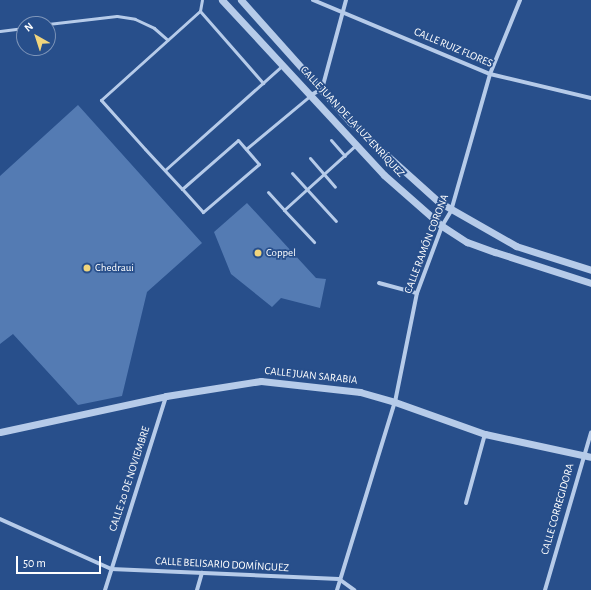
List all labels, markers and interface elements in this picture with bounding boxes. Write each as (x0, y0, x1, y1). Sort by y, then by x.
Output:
north arrow (16, 16, 56, 56)
text: N (22, 20, 35, 34)
street label: CALLE RUIZ FLORES (412, 25, 494, 71)
street label: CALLE JUAN DE LA LUZ ENRÍQUEZ (297, 64, 407, 180)
street label: CALLE RAMÓN CORONA (402, 192, 452, 296)
place label: Coppel (266, 246, 296, 260)
marker: Coppel (253, 248, 263, 258)
place label: Chedraui (95, 261, 134, 275)
marker: Chedraui (82, 263, 92, 273)
street label: CALLE JUAN SARABIA (264, 365, 358, 387)
street label: CALLE 20 DE NOVIEMBRE (107, 425, 153, 533)
street label: CALLE CORREGIDORA (539, 462, 577, 556)
scale bar (18, 548, 103, 574)
street label: CALLE BELISARIO DOMÍNGUEZ (155, 555, 289, 575)
text: 50 m (23, 557, 46, 569)

